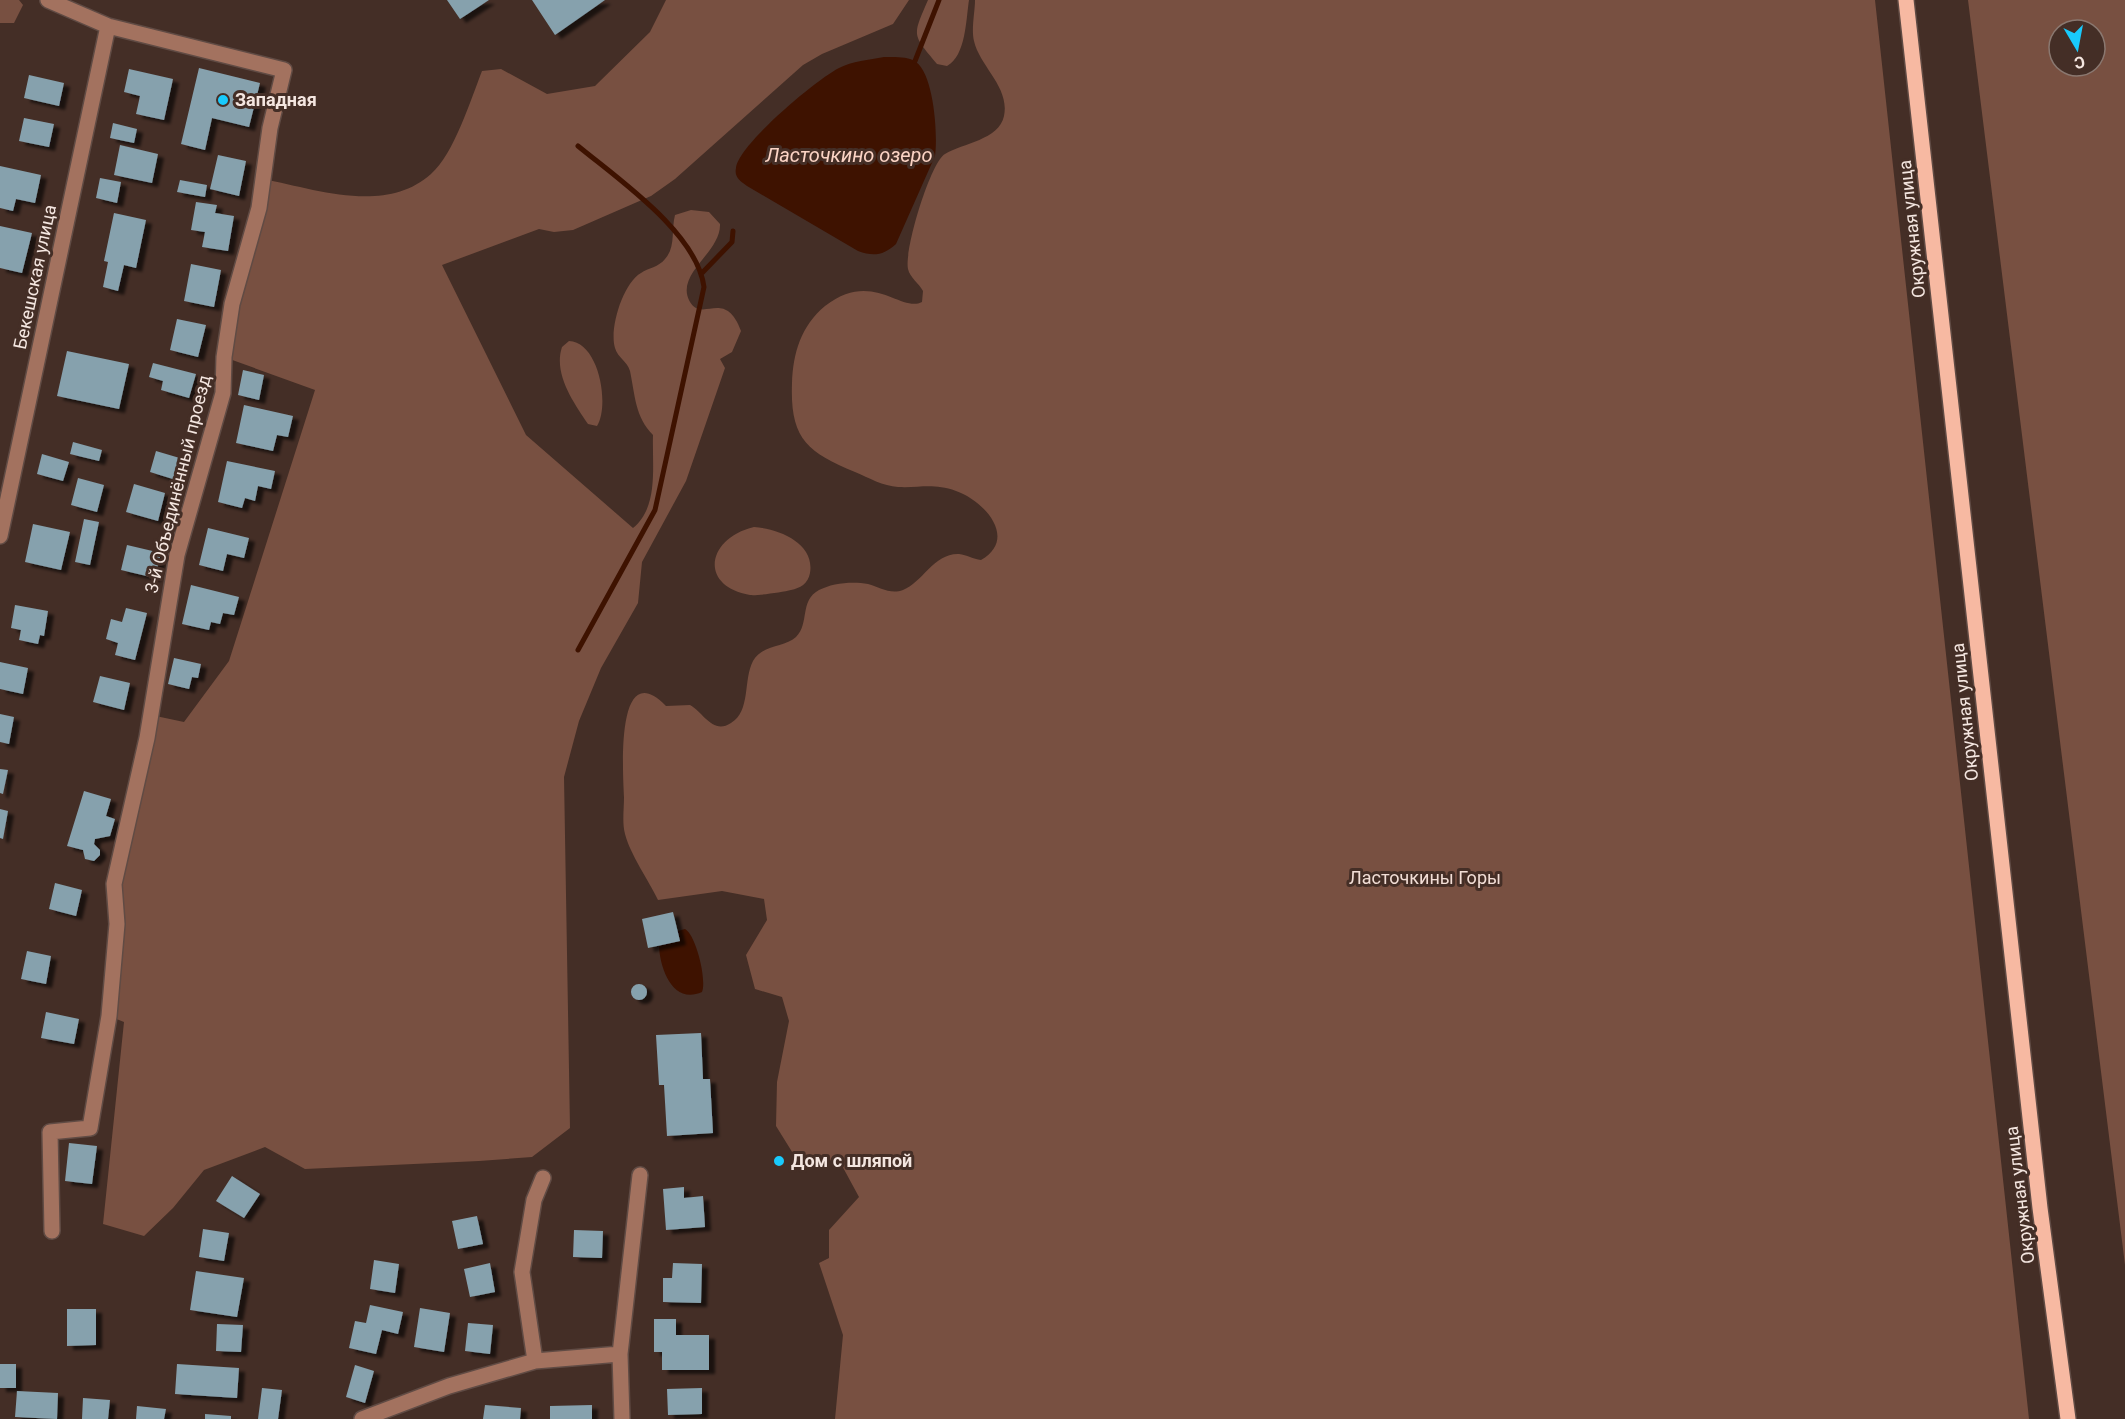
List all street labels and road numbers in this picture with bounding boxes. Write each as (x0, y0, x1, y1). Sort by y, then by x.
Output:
street label: Окружная улица (1894, 159, 1929, 299)
street label: Бекешская улица (9, 203, 60, 351)
street label: 3-й Объединённый проезд (140, 372, 215, 595)
street label: Окружная улица (1947, 642, 1982, 782)
street label: Окружная улица (2001, 1125, 2038, 1265)

